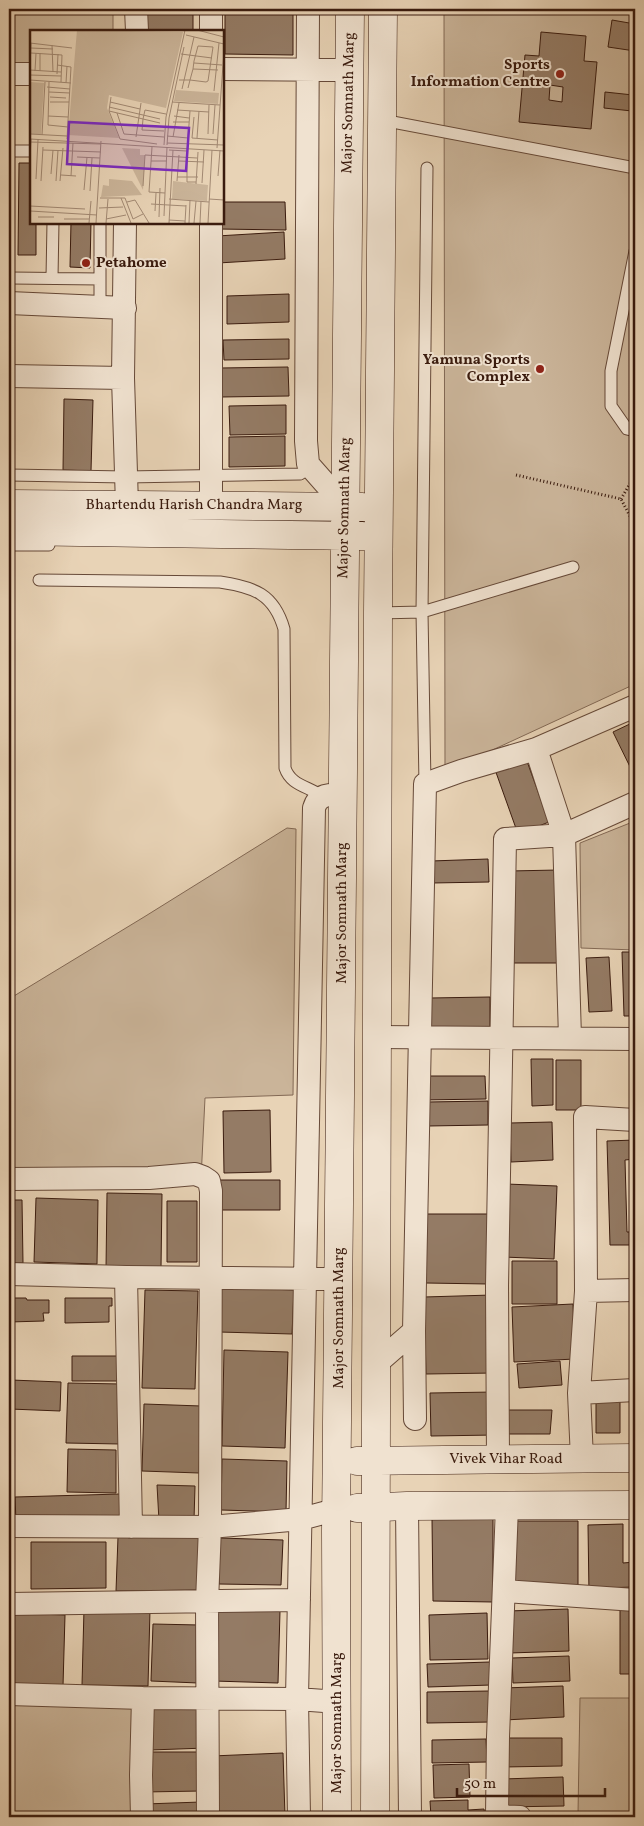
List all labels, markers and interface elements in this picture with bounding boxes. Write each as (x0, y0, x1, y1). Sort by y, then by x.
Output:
inset map (30, 30, 224, 224)
street label: Major Somnath Marg (337, 32, 361, 174)
place label: Sports Information Centre (411, 55, 550, 93)
marker: Sports Information Centre (554, 68, 566, 80)
place label: Petahome (96, 253, 167, 274)
marker: Petahome (80, 257, 92, 269)
place label: Yamuna Sports Complex (423, 350, 530, 388)
marker: Yamuna Sports Complex (534, 363, 546, 375)
street label: Major Somnath Marg (333, 437, 357, 579)
street label: Bhartendu Harish Chandra Marg (86, 495, 303, 516)
street label: Major Somnath Marg (332, 842, 353, 984)
street label: Major Somnath Marg (329, 1247, 350, 1389)
street label: Vivek Vihar Road (449, 1449, 563, 1470)
street label: Major Somnath Marg (327, 1652, 348, 1794)
scale bar (457, 1766, 604, 1798)
text: 50 m (464, 1774, 496, 1795)

